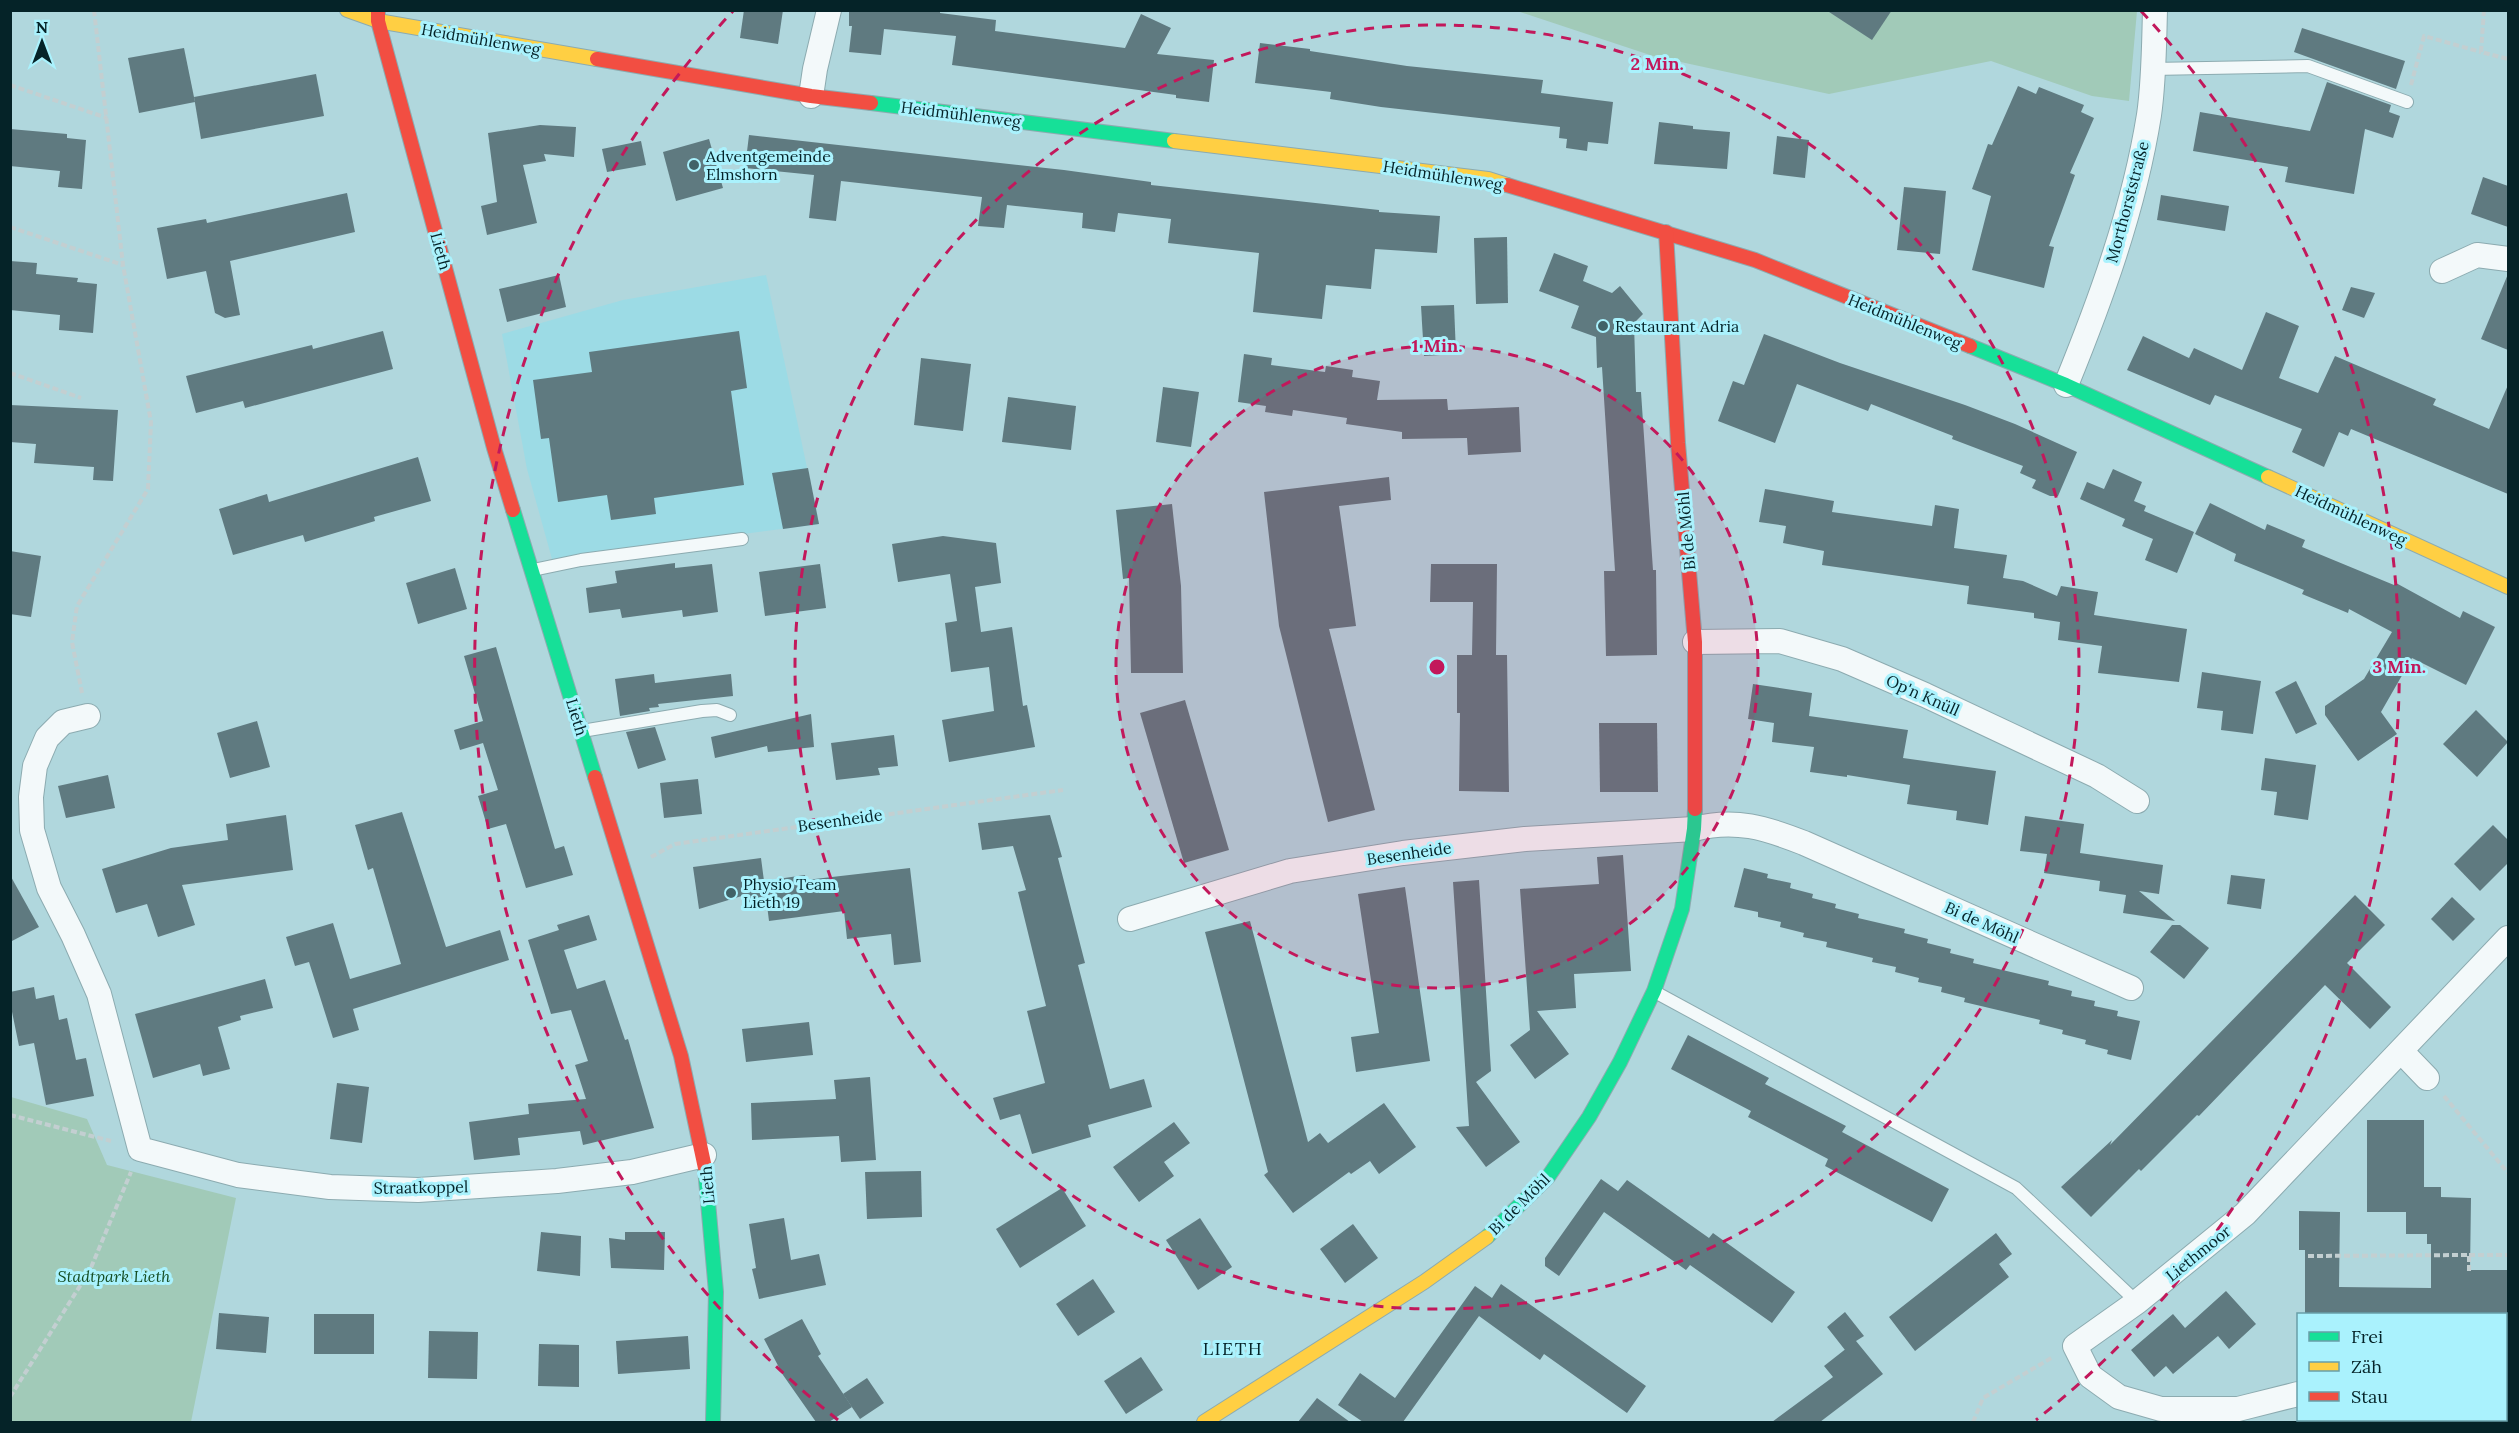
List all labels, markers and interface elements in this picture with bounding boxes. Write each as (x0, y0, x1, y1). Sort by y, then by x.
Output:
north arrow (12, 12, 72, 72)
text: N (36, 17, 48, 37)
street label: Heidmühlenweg (420, 19, 543, 60)
text: 2 Min. (1630, 52, 1684, 75)
street label: Heidmühlenweg (900, 97, 1023, 131)
street label: Morthorststraße (2101, 139, 2153, 265)
place label: Adventgemeinde Elmshorn (705, 146, 831, 184)
street label: Heidmühlenweg (1382, 156, 1505, 195)
marker: Adventgemeinde Elmshorn (687, 158, 701, 172)
street label: Lieth (426, 230, 456, 272)
street label: Heidmühlenweg (1845, 289, 1966, 353)
place label: Restaurant Adria (1615, 316, 1739, 336)
marker: Restaurant Adria (1596, 319, 1610, 333)
text: 1 Min. (1412, 334, 1462, 357)
street label: Heidmühlenweg (2292, 480, 2411, 550)
street label: Bi de Möhl (1673, 491, 1699, 571)
text: 3 Min. (2372, 655, 2426, 678)
centre of rings (1427, 657, 1447, 677)
street label: Op'n Knüll (1883, 670, 1963, 720)
street label: Lieth (562, 696, 592, 739)
street label: Besenheide (796, 804, 884, 836)
street label: Besenheide (1365, 837, 1453, 869)
place label: Physio Team Lieth 19 (743, 874, 837, 912)
marker: Physio Team Lieth 19 (724, 886, 738, 900)
street label: Bi de Möhl (1942, 897, 2022, 947)
street label: Lieth (695, 1165, 719, 1205)
street label: Bi de Möhl (1484, 1169, 1554, 1239)
street label: Straatkoppel (374, 1176, 468, 1198)
street label: Liethmoor (2161, 1221, 2235, 1285)
park label: Stadtpark Lieth (58, 1266, 170, 1286)
legend (2297, 1313, 2507, 1421)
text: Frei (2351, 1325, 2383, 1348)
district label: LIETH (1203, 1337, 1263, 1360)
text: Zäh (2351, 1355, 2382, 1378)
text: Stau (2351, 1385, 2388, 1408)

